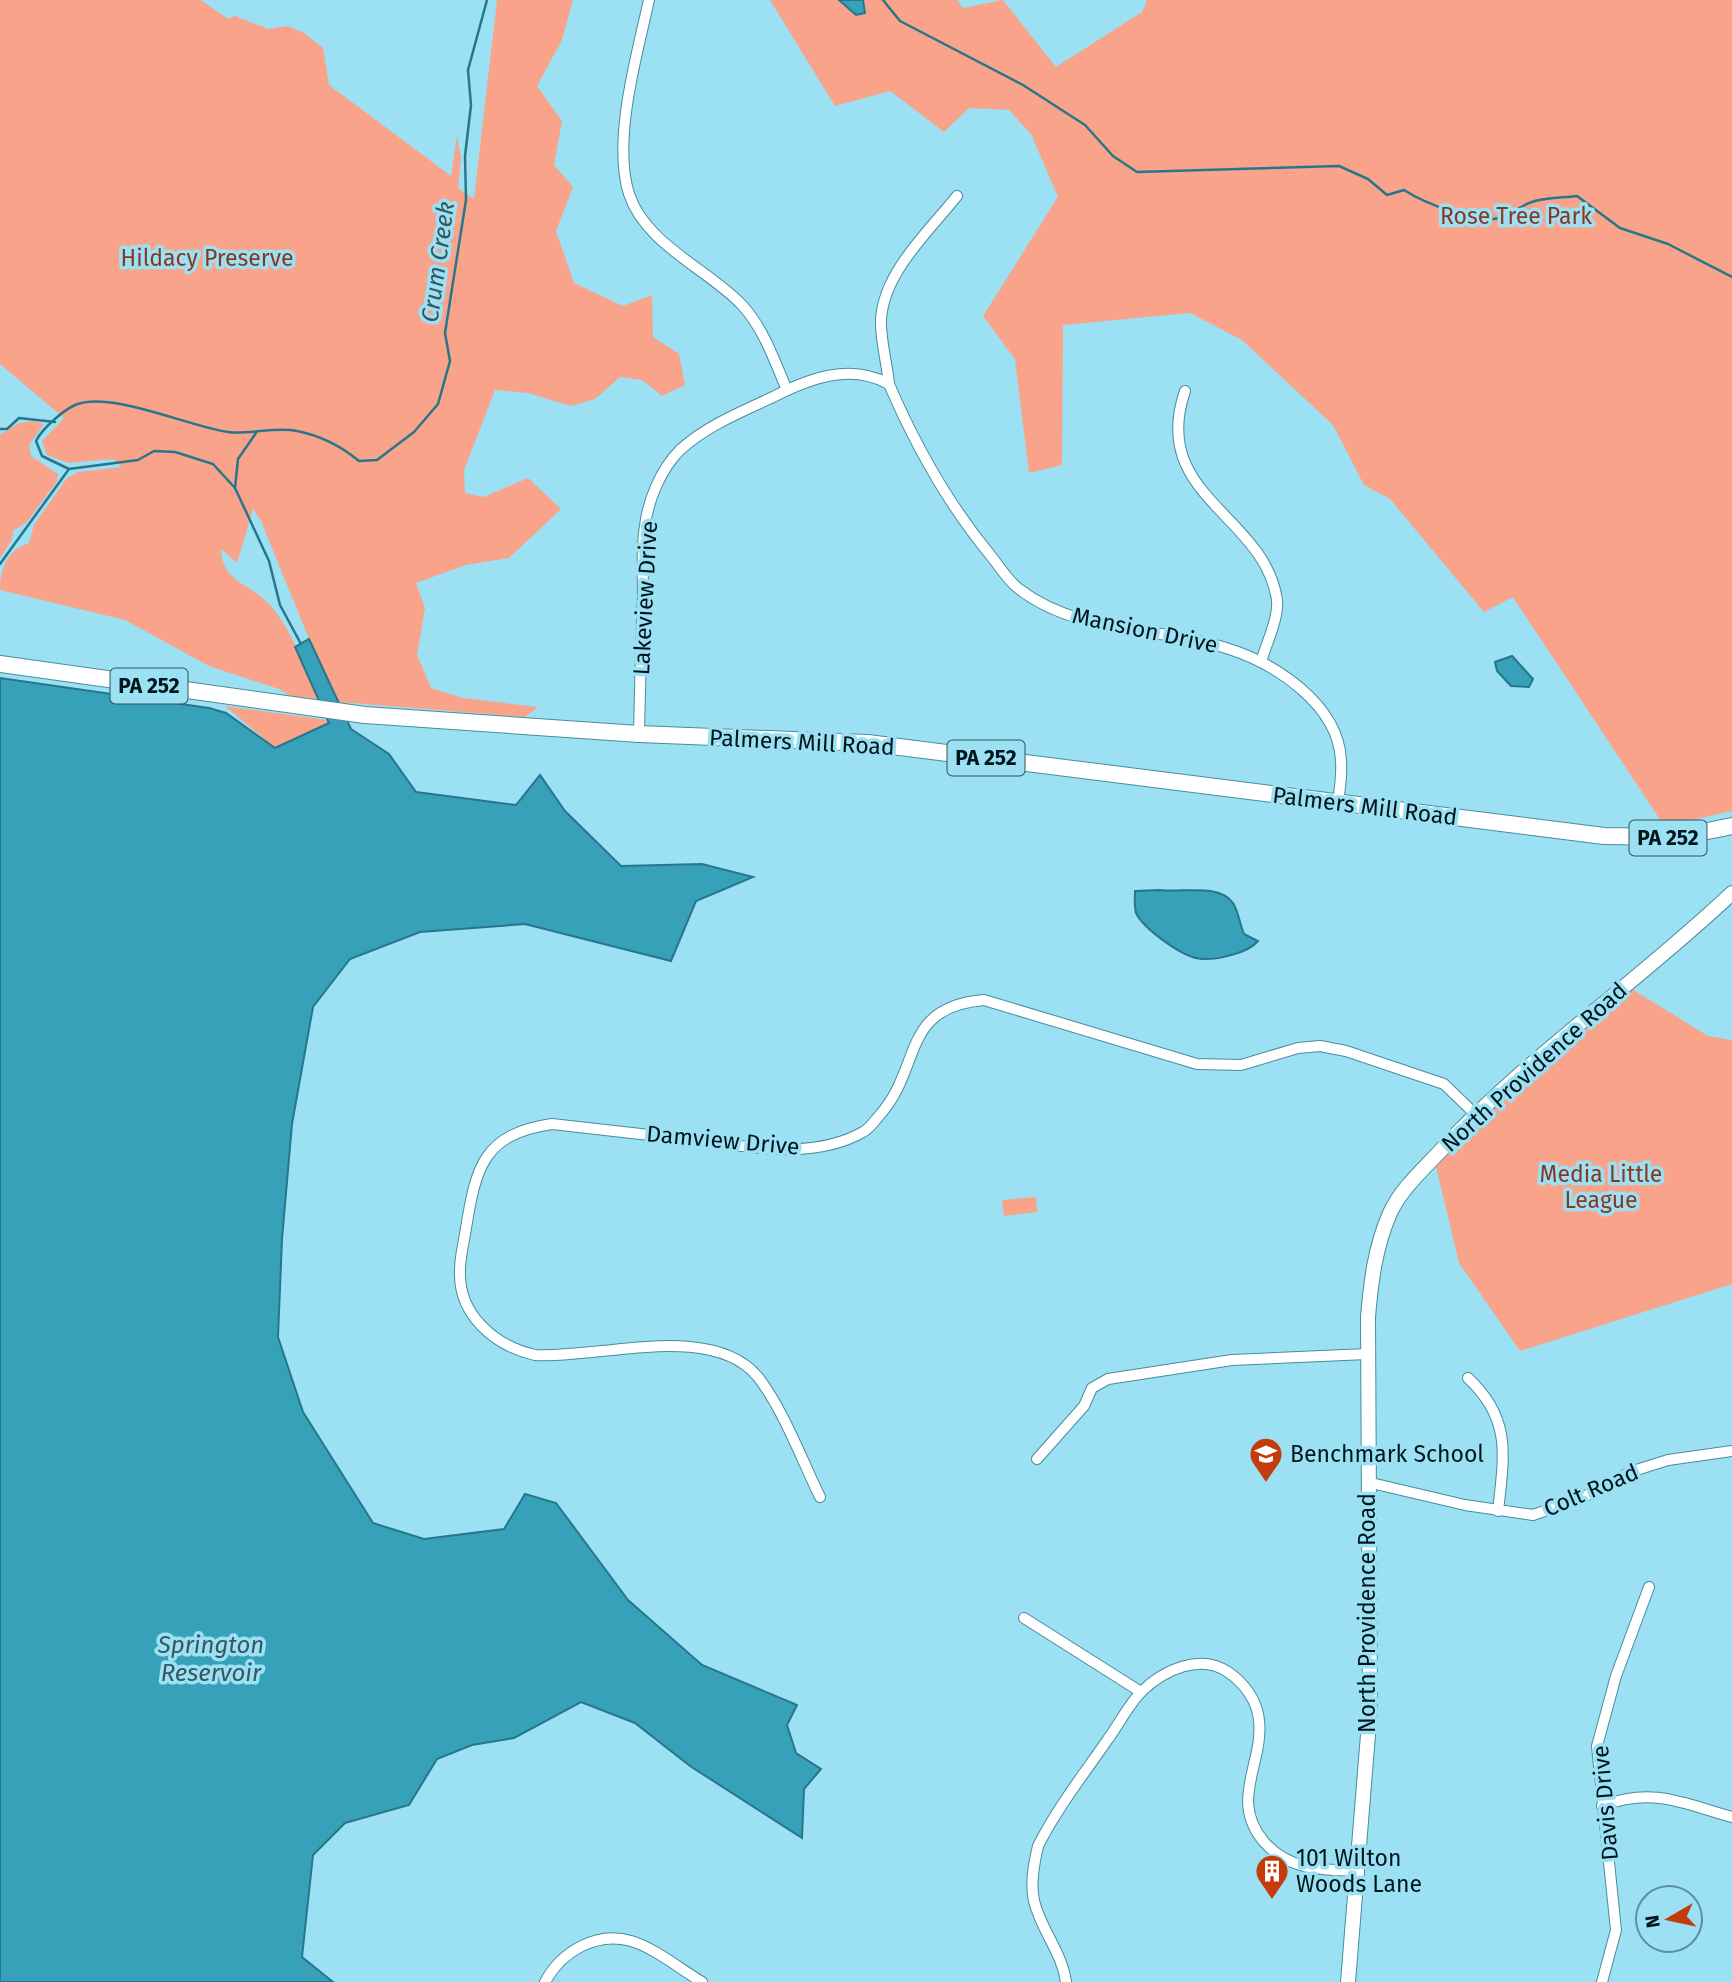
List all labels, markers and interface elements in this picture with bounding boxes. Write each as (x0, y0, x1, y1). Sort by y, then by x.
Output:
water label: Crum Creek (416, 200, 460, 324)
park label: Rose Tree Park (1440, 202, 1592, 230)
park label: Hildacy Preserve (121, 244, 293, 272)
street label: Lakeview Drive (627, 520, 663, 676)
street label: Mansion Drive (1070, 601, 1220, 659)
road number: PA 252 (110, 668, 188, 704)
street label: Palmers Mill Road (709, 723, 895, 761)
road number: PA 252 (948, 740, 1024, 776)
street label: Palmers Mill Road (1271, 781, 1459, 831)
road number: PA 252 (1630, 820, 1706, 856)
street label: North Providence Road (1435, 976, 1633, 1158)
street label: Damview Drive (645, 1119, 801, 1161)
park label: Media Little League (1540, 1160, 1662, 1214)
school or university icon: Benchmark School (1247, 1435, 1285, 1484)
place label: Benchmark School (1290, 1440, 1484, 1468)
street label: Colt Road (1539, 1458, 1643, 1522)
street label: North Providence Road (1353, 1493, 1381, 1733)
water label: Springton Reservoir (157, 1631, 264, 1687)
street label: Davis Drive (1586, 1744, 1624, 1862)
place label: 101 Wilton Woods Lane (1296, 1844, 1422, 1898)
building icon: 101 Wilton Woods Lane (1253, 1852, 1291, 1901)
north arrow (1634, 1884, 1704, 1954)
text: N (1640, 1914, 1665, 1930)

